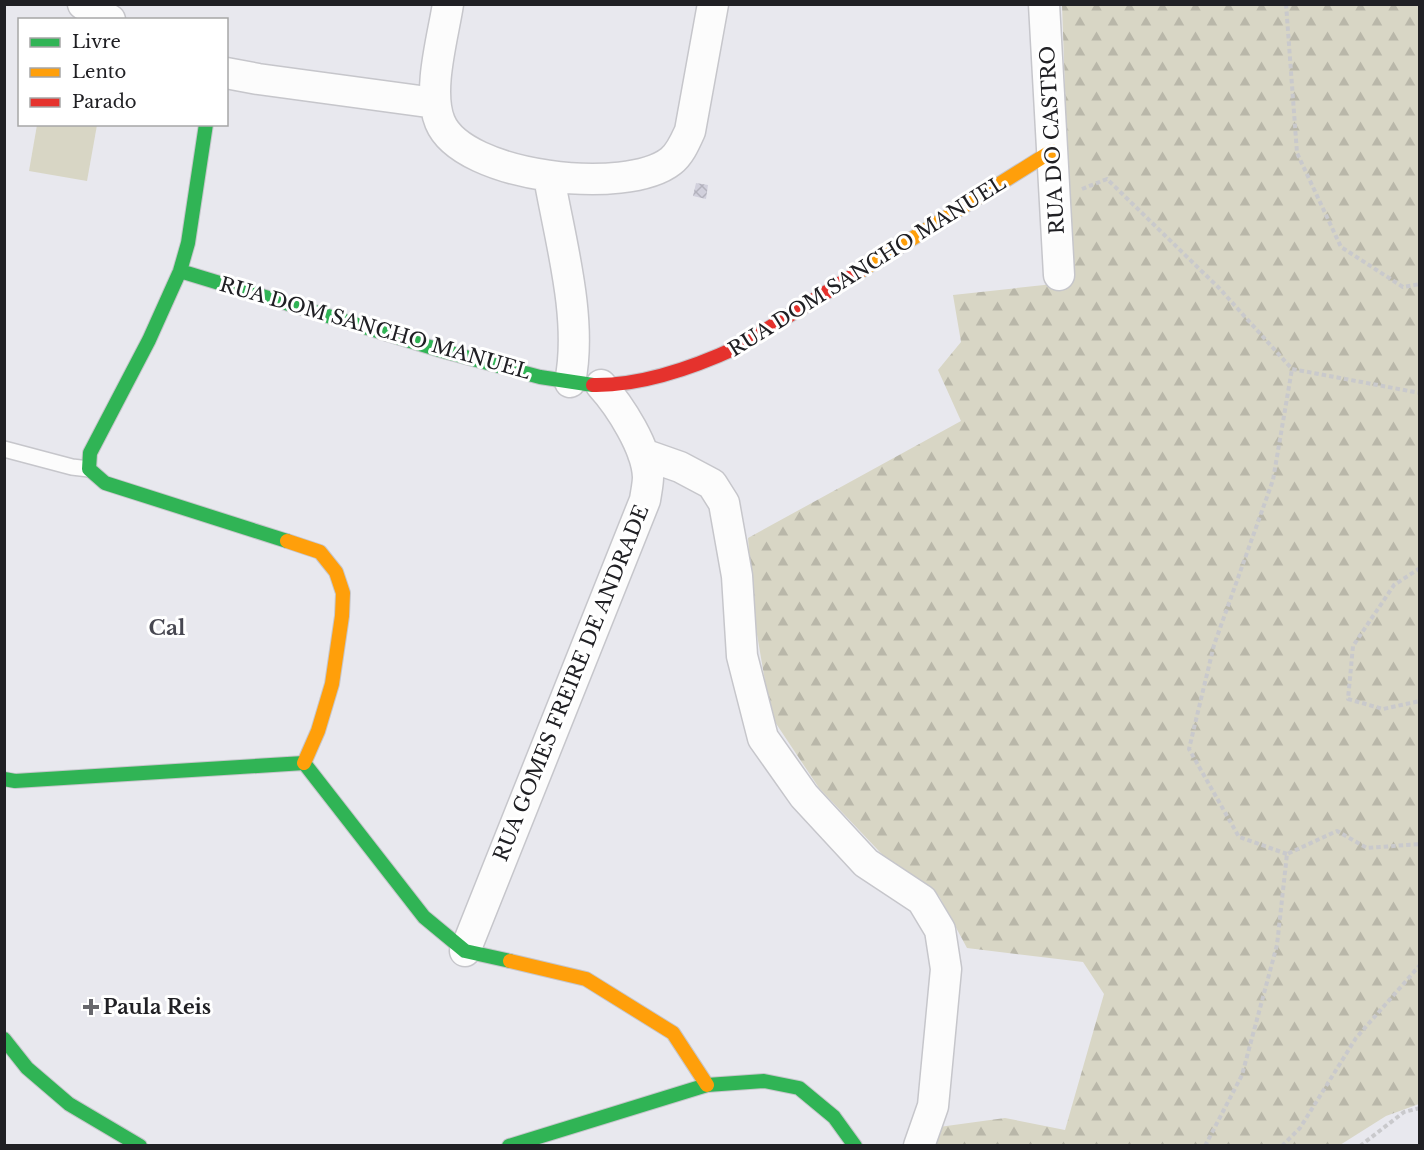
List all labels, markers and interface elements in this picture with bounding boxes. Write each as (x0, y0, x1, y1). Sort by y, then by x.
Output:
legend (18, 18, 228, 126)
text: Livre (72, 31, 121, 53)
street label: RUA DO CASTRO (1035, 45, 1069, 235)
text: Lento (72, 61, 126, 83)
text: Parado (72, 91, 137, 113)
street label: RUA DOM SANCHO MANUEL (724, 170, 1010, 362)
street label: RUA DOM SANCHO MANUEL (217, 272, 534, 384)
street label: RUA GOMES FREIRE DE ANDRADE (488, 501, 654, 865)
district label: Cal (149, 615, 186, 641)
place label: Paula Reis (103, 995, 211, 1019)
marker: Paula Reis (84, 1000, 98, 1014)

